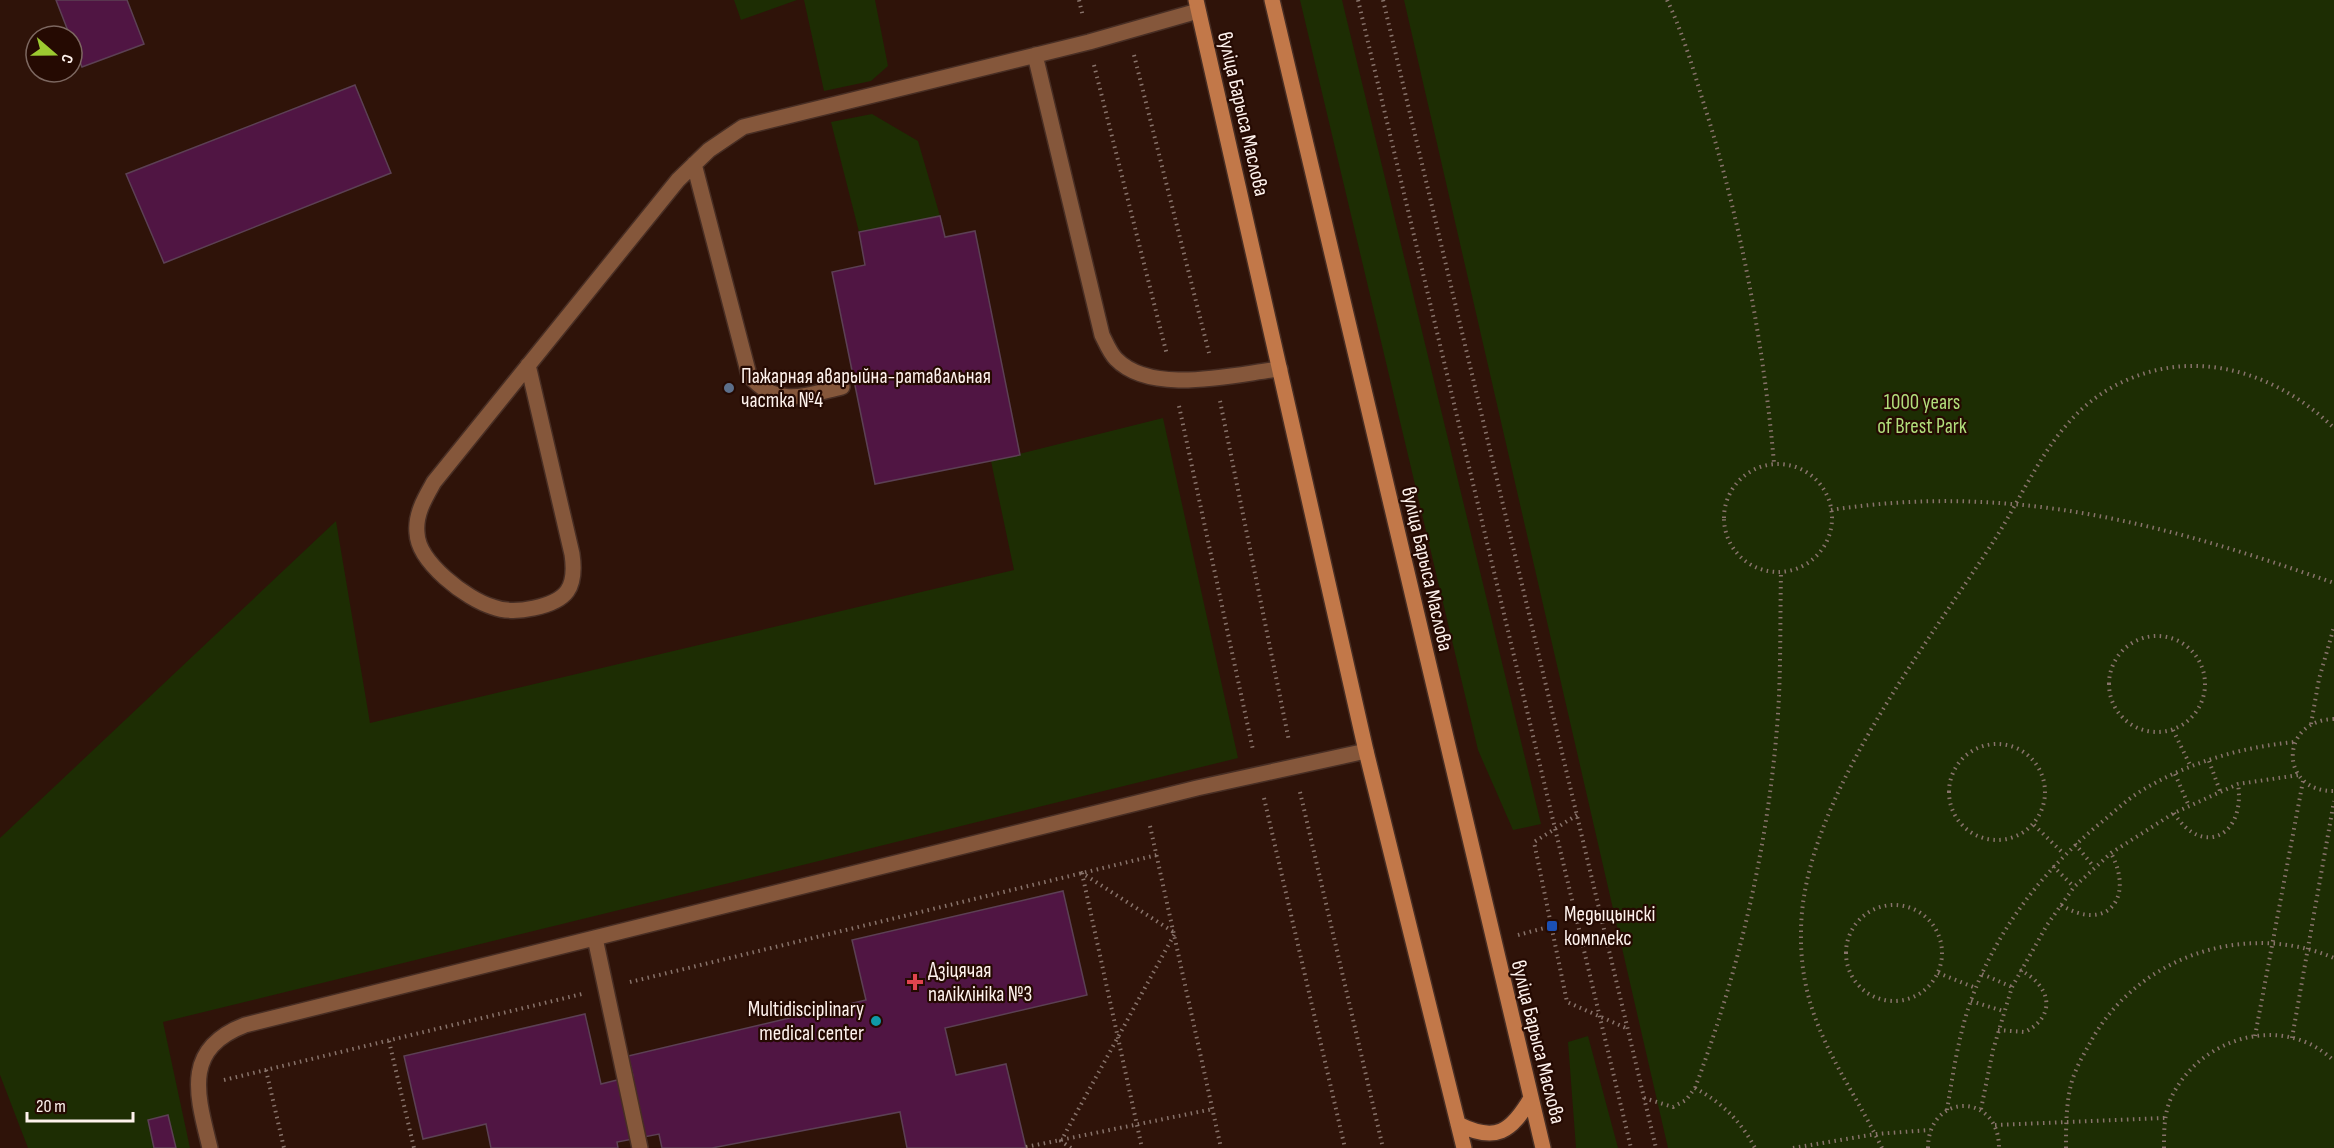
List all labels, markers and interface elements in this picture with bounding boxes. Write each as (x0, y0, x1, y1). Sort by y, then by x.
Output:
north arrow (24, 24, 84, 84)
street label: вуліца Барыса Маслова (1212, 30, 1274, 198)
text: С (56, 52, 77, 66)
place label: Пажарная аварыйна-ратавальная частка №4 (741, 364, 991, 413)
marker: Пажарная аварыйна-ратавальная частка №4 (722, 381, 736, 395)
park label: 1000 years of Brest Park (1877, 390, 1967, 439)
street label: вуліца Барыса Маслова (1396, 485, 1458, 653)
place label: Медыцынскі комплекс (1564, 902, 1655, 951)
marker: Медыцынскі комплекс (1545, 919, 1559, 933)
place label: Дзіцячая паліклініка №3 (928, 958, 1032, 1007)
street label: вуліца Барыса Маслова (1506, 958, 1570, 1126)
marker: Дзіцячая паліклініка №3 (906, 973, 924, 991)
place label: Multidisciplinary medical center (748, 997, 864, 1046)
marker: Multidisciplinary medical center (869, 1014, 883, 1028)
scale bar (27, 1085, 134, 1123)
text: 20 m (36, 1096, 66, 1117)

